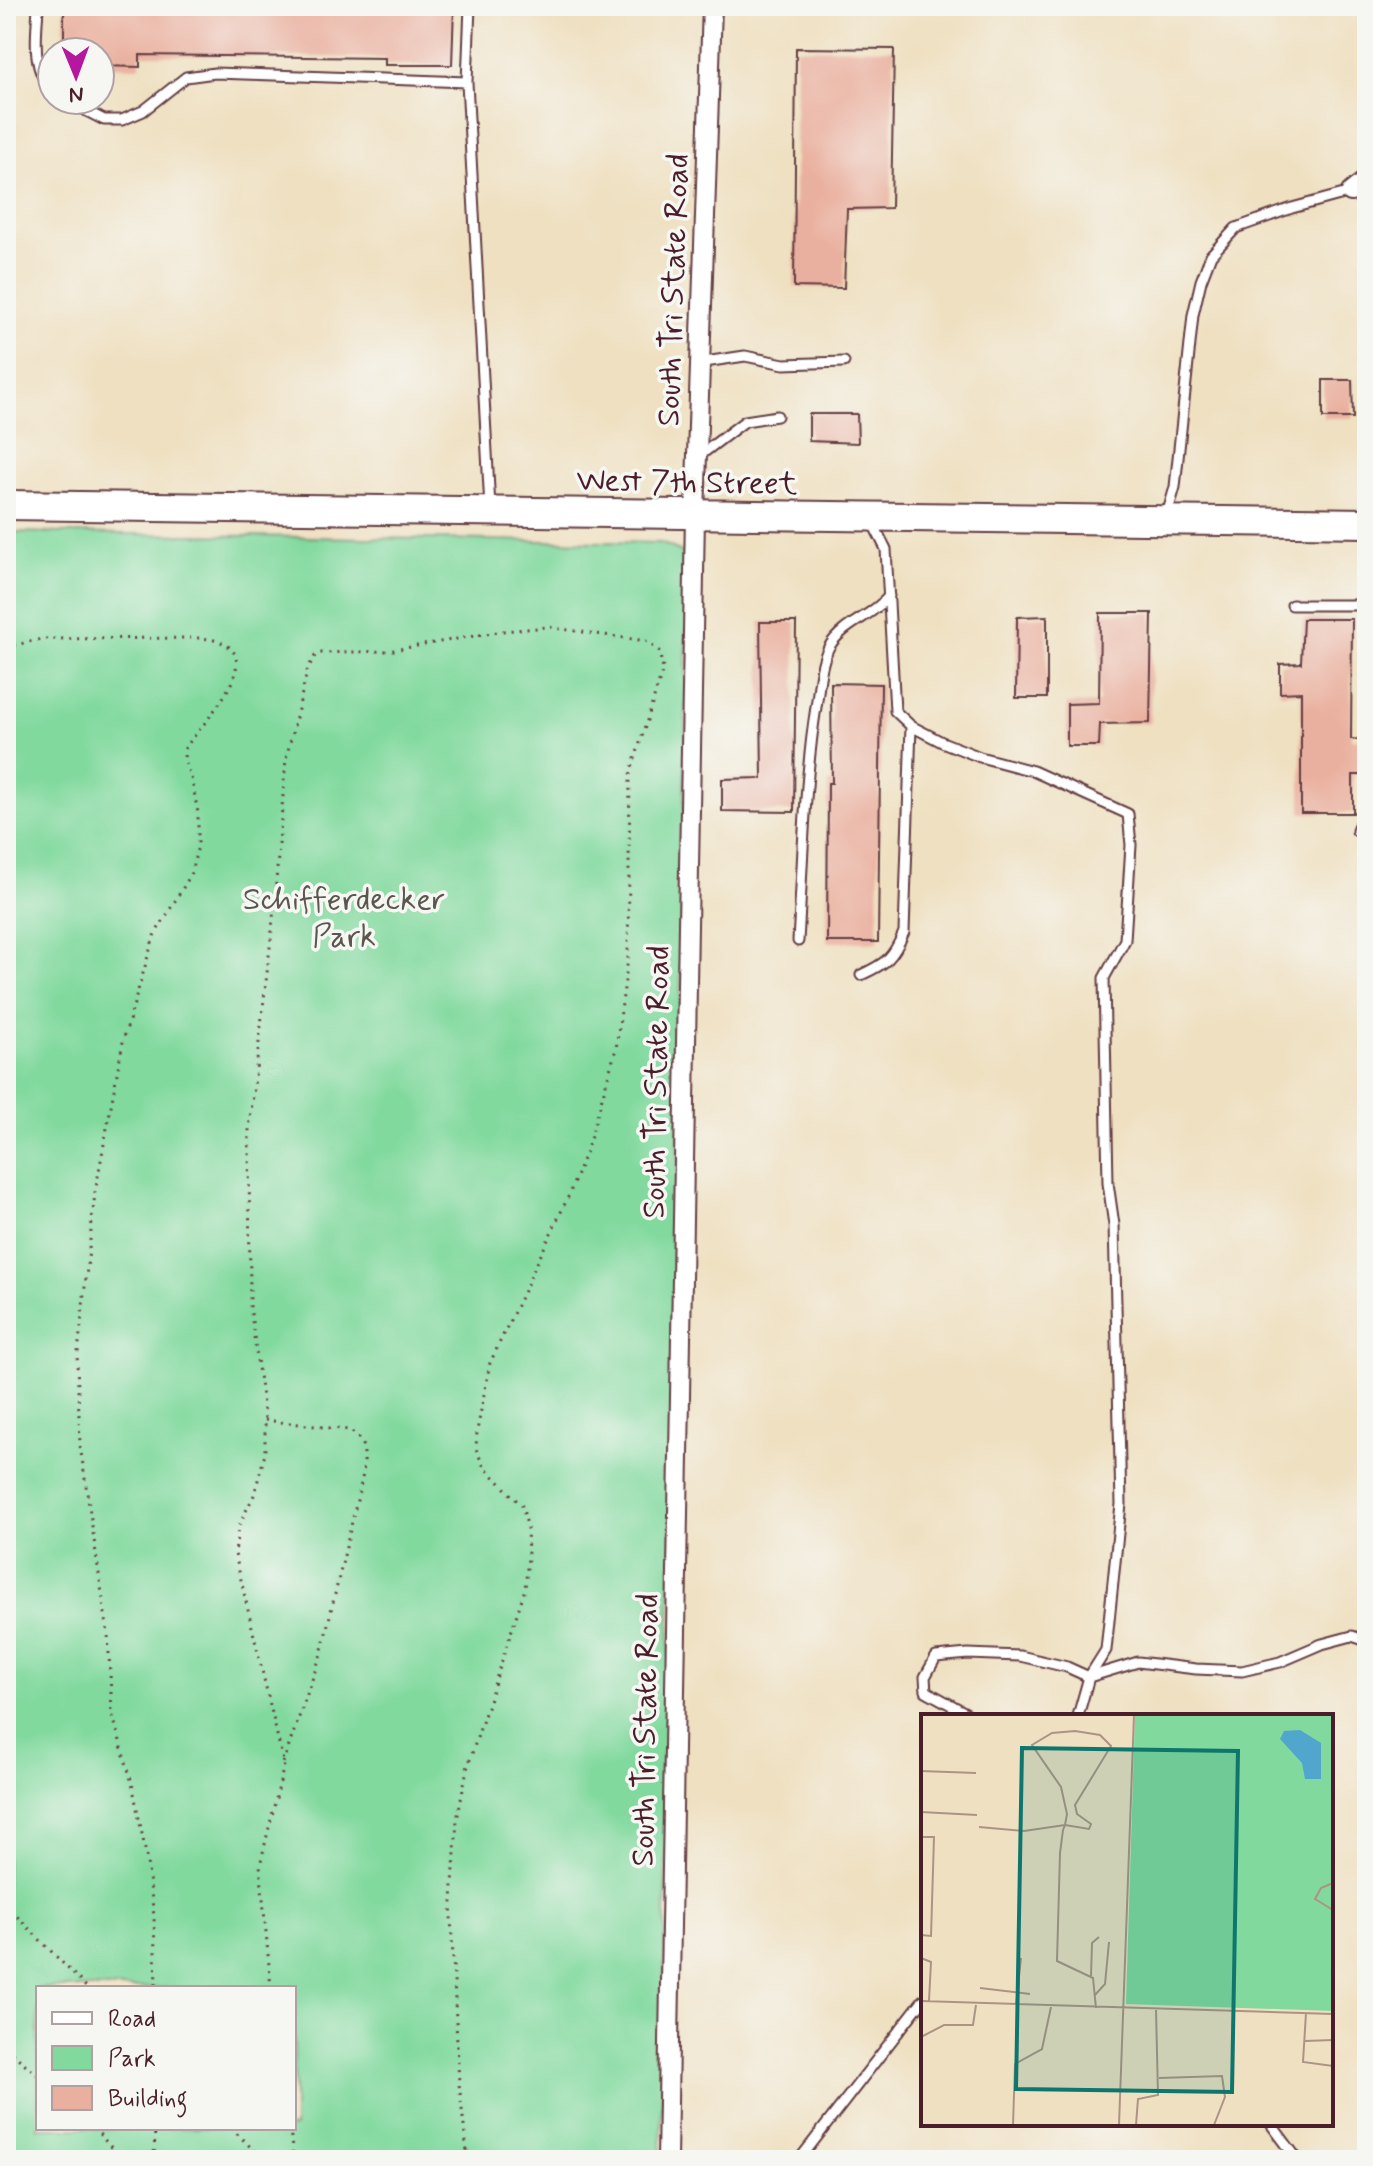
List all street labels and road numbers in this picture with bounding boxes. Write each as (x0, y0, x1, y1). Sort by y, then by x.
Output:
street label: South Tri State Road (648, 153, 700, 427)
street label: West 7th Street (576, 460, 798, 506)
street label: South Tri State Road (634, 945, 680, 1219)
street label: South Tri State Road (623, 1593, 669, 1867)

